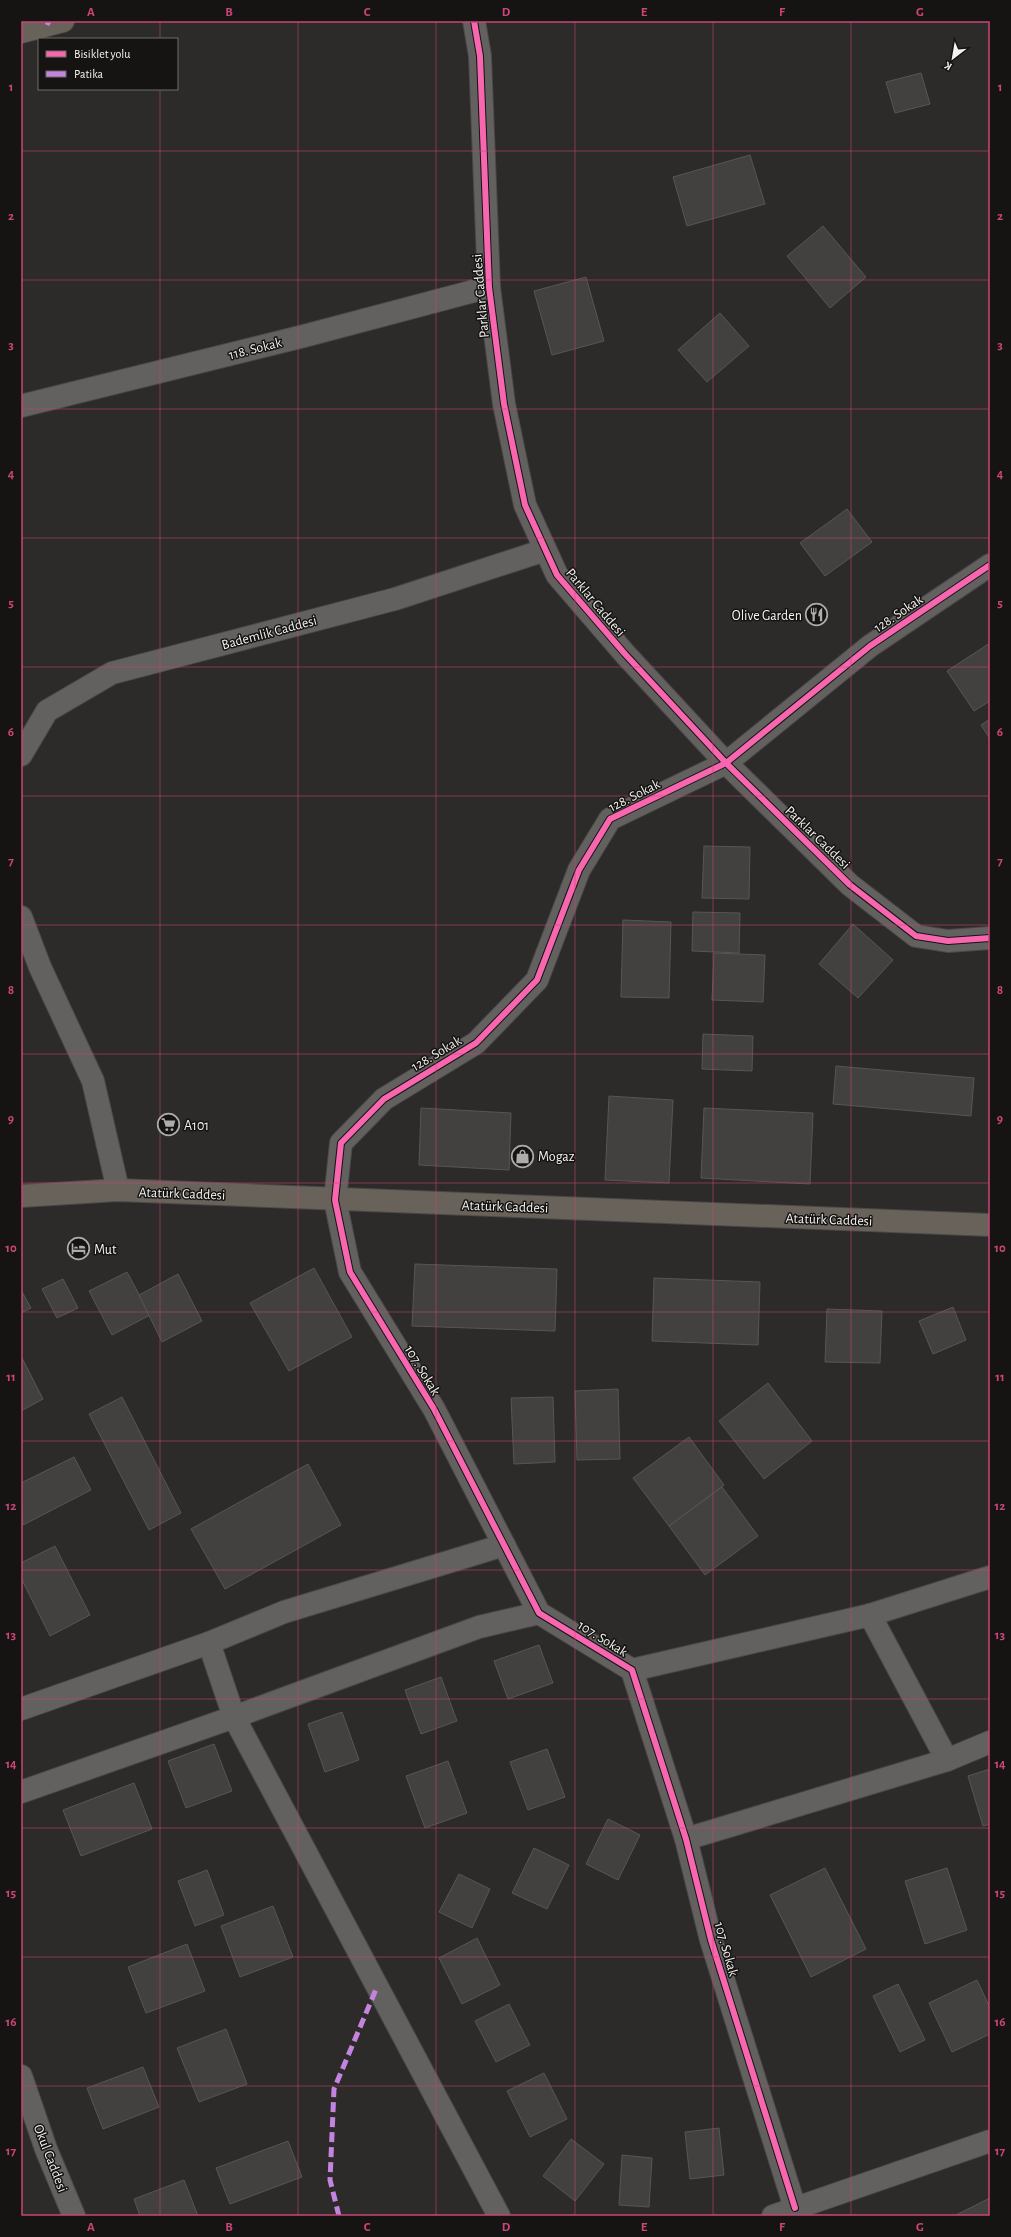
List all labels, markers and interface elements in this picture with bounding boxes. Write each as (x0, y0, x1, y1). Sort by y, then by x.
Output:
text: A (87, 6, 95, 19)
text: B (225, 6, 233, 19)
text: C (364, 6, 371, 19)
text: D (502, 6, 511, 19)
text: E (641, 6, 648, 19)
text: F (779, 6, 786, 19)
text: G (916, 6, 924, 19)
legend (38, 38, 178, 90)
north arrow (933, 38, 973, 78)
text: Bisiklet yolu (74, 48, 130, 61)
text: K (942, 59, 954, 73)
text: Patika (74, 68, 103, 80)
text: 1 (9, 81, 13, 94)
text: 1 (998, 81, 1002, 94)
text: 2 (8, 210, 14, 223)
text: 2 (997, 210, 1003, 223)
street label: Parklar Caddesi (470, 253, 492, 338)
street label: 118. Sokak (227, 336, 284, 362)
text: 3 (8, 339, 14, 352)
text: 3 (997, 339, 1003, 352)
text: 4 (8, 468, 15, 481)
text: 4 (997, 468, 1004, 481)
street label: Parklar Caddesi (563, 566, 628, 639)
street label: 128. Sokak (872, 592, 926, 635)
text: 5 (8, 597, 14, 610)
text: 5 (997, 597, 1003, 610)
restaurant icon: Olive Garden (804, 602, 830, 628)
place label: Olive Garden (732, 609, 802, 623)
street label: Bademlik Caddesi (220, 614, 318, 652)
text: 6 (8, 726, 14, 739)
text: 6 (997, 726, 1003, 739)
street label: 128. Sokak (607, 777, 663, 815)
street label: Parklar Caddesi (782, 803, 852, 872)
text: 7 (8, 855, 14, 868)
text: 7 (997, 855, 1003, 868)
text: 8 (8, 984, 14, 997)
text: 8 (997, 984, 1003, 997)
street label: 128. Sokak (409, 1033, 464, 1074)
supermarket icon: A101 (156, 1112, 182, 1138)
text: 9 (8, 1113, 14, 1126)
text: 9 (997, 1113, 1003, 1126)
place label: A101 (184, 1119, 209, 1133)
shop icon: Mogaz (509, 1143, 535, 1169)
place label: Mogaz (538, 1150, 575, 1164)
street label: Atatürk Caddesi (138, 1185, 226, 1203)
street label: Atatürk Caddesi (461, 1198, 549, 1216)
street label: Atatürk Caddesi (785, 1211, 873, 1229)
hotel icon: Mut (65, 1236, 91, 1262)
text: 10 (5, 1242, 17, 1255)
text: 10 (994, 1242, 1006, 1255)
place label: Mut (94, 1243, 117, 1257)
street label: 107. Sokak (402, 1343, 443, 1399)
text: 11 (6, 1371, 16, 1384)
text: 11 (995, 1371, 1005, 1384)
text: 12 (6, 1500, 16, 1513)
text: 12 (995, 1500, 1005, 1513)
street label: 107. Sokak (575, 1618, 630, 1660)
text: 13 (6, 1629, 17, 1642)
text: 13 (995, 1629, 1006, 1642)
text: 14 (5, 1758, 17, 1771)
text: 14 (994, 1758, 1006, 1771)
text: 15 (6, 1887, 17, 1900)
text: 15 (995, 1887, 1006, 1900)
street label: 107. Sokak (712, 1921, 741, 1979)
text: 16 (6, 2016, 16, 2029)
text: 16 (995, 2016, 1005, 2029)
street label: Okul Caddesi (31, 2122, 69, 2194)
text: 17 (6, 2145, 17, 2158)
text: 17 (995, 2145, 1006, 2158)
text: A (87, 2221, 95, 2234)
text: B (225, 2221, 233, 2234)
text: C (364, 2221, 371, 2234)
text: D (502, 2221, 511, 2234)
text: E (641, 2221, 648, 2234)
text: F (779, 2221, 786, 2234)
text: G (916, 2221, 924, 2234)

